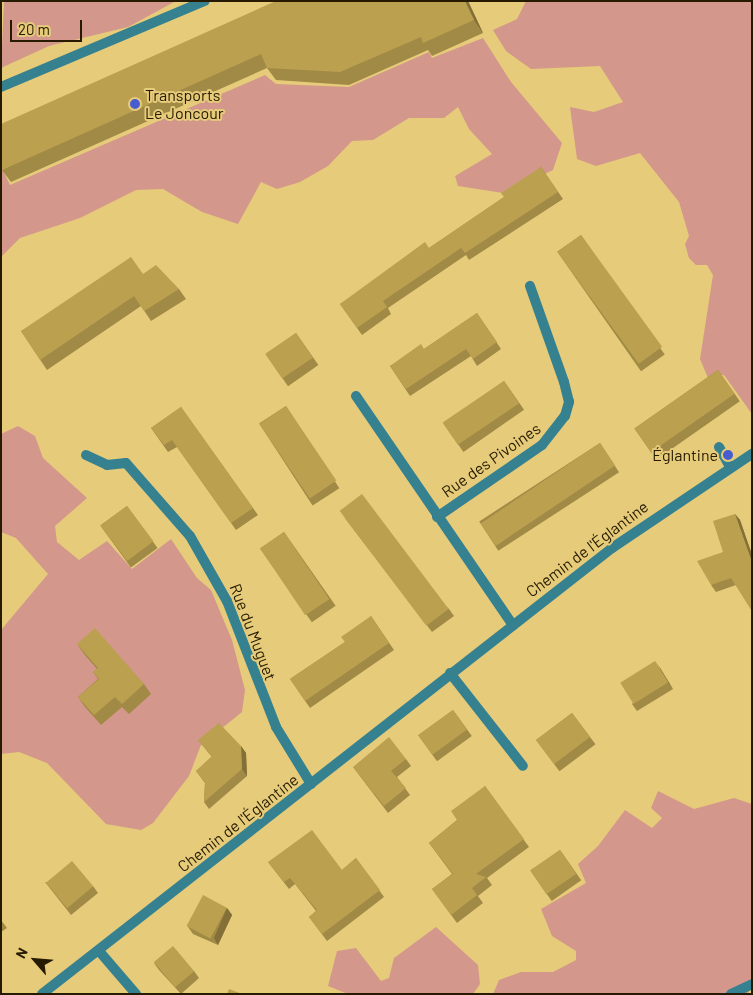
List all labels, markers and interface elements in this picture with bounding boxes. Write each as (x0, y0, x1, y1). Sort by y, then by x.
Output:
scale bar (12, 10, 85, 42)
text: 20 m (18, 20, 50, 38)
place label: Transports Le Joncour (145, 85, 224, 123)
marker: Transports Le Joncour (129, 98, 141, 110)
street label: Rue des Pivoines (438, 419, 544, 501)
place label: Églantine (652, 445, 718, 465)
marker: Églantine (722, 449, 734, 461)
street label: Chemin de l'Églantine (522, 497, 652, 601)
street label: Rue du Muguet (226, 581, 280, 683)
street label: Chemin de l'Églantine (174, 770, 302, 876)
north arrow (10, 935, 60, 985)
text: N (12, 945, 31, 961)

